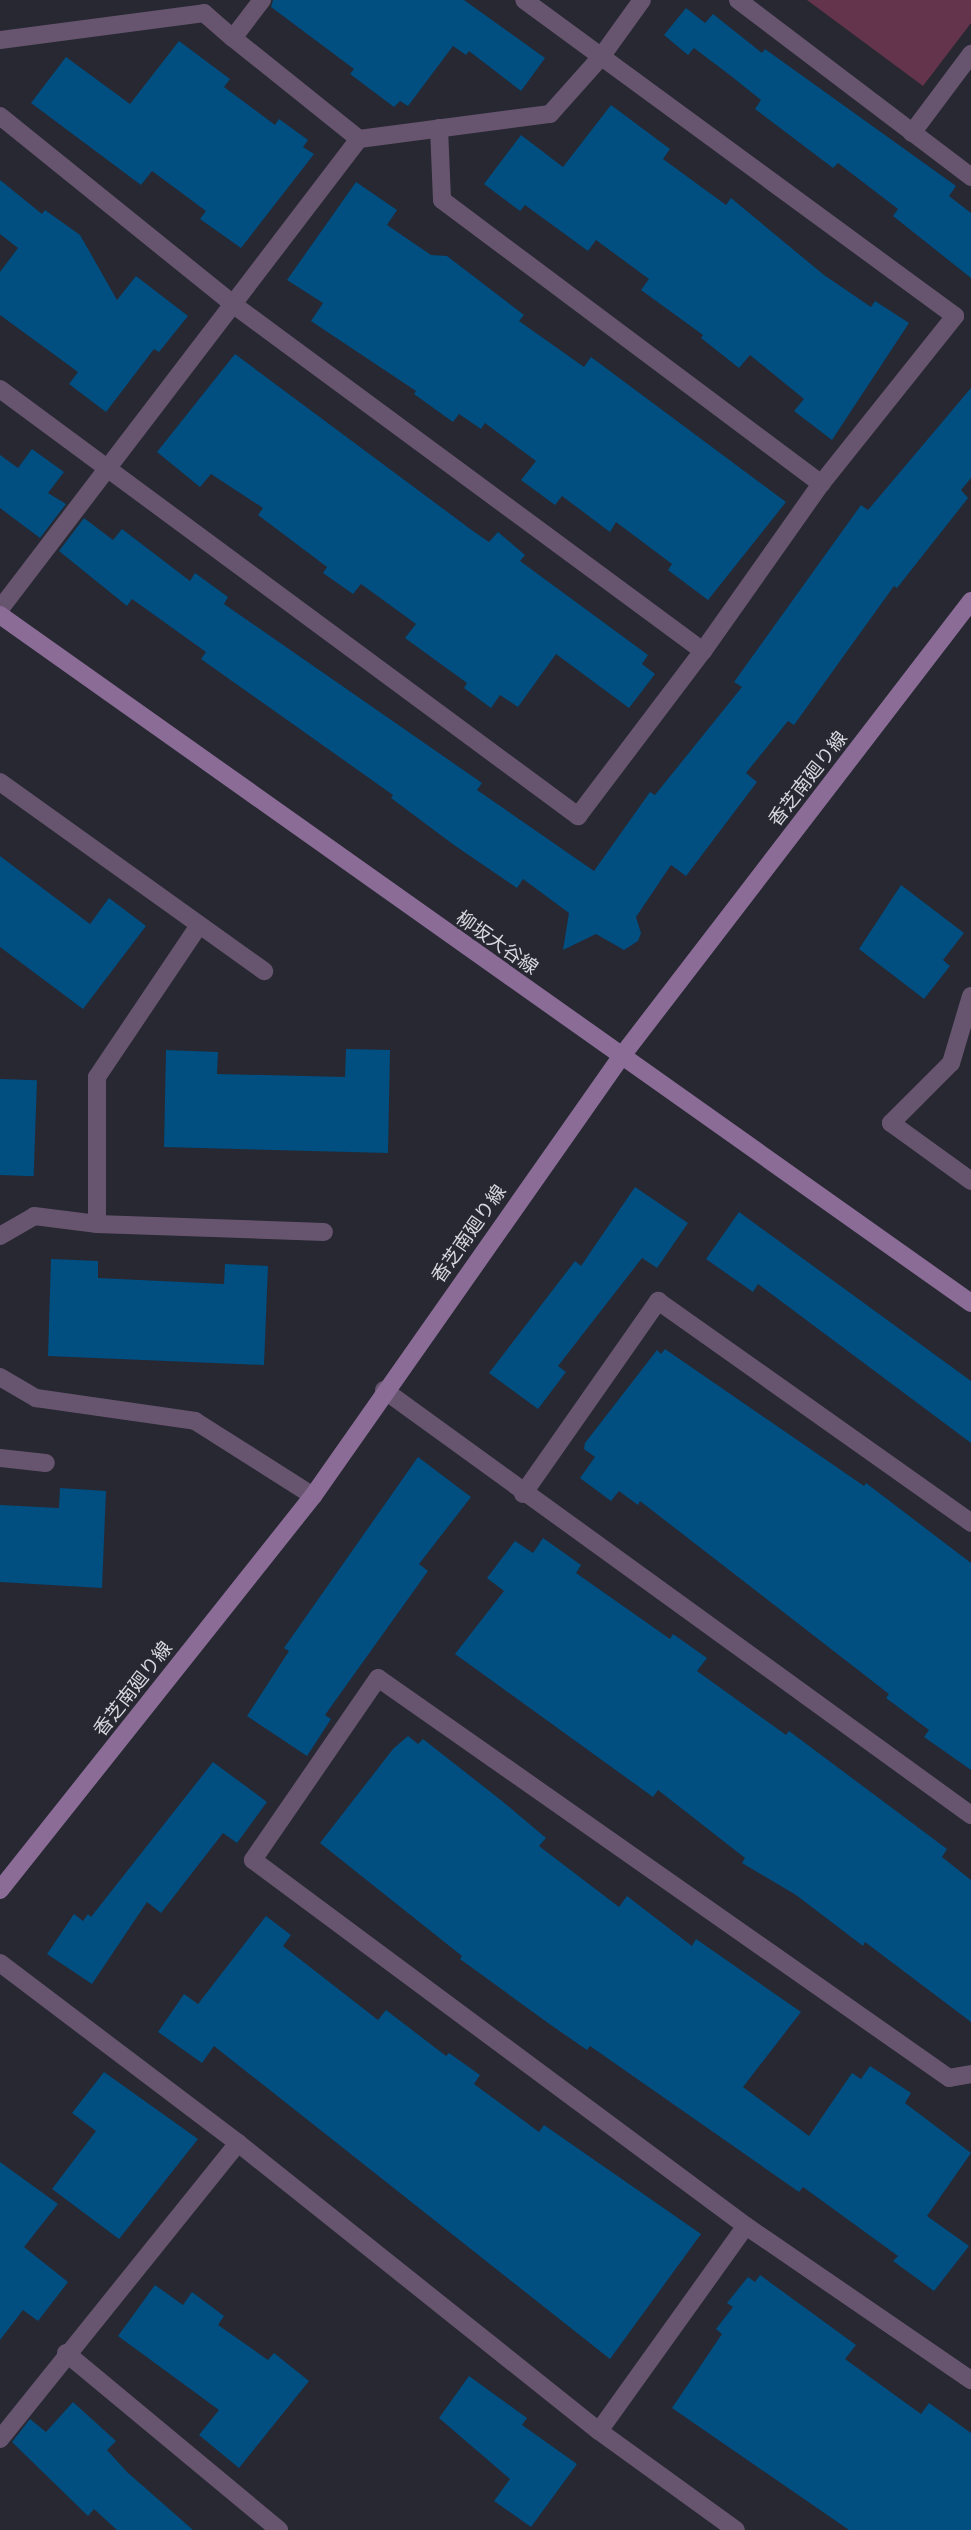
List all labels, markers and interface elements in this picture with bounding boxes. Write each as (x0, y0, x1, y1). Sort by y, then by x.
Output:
street label: 香芝南廻り線 (764, 727, 852, 831)
street label: 柳坂大谷線 (452, 906, 542, 980)
street label: 香芝南廻り線 (427, 1181, 511, 1287)
street label: 香芝南廻り線 (89, 1637, 177, 1741)

